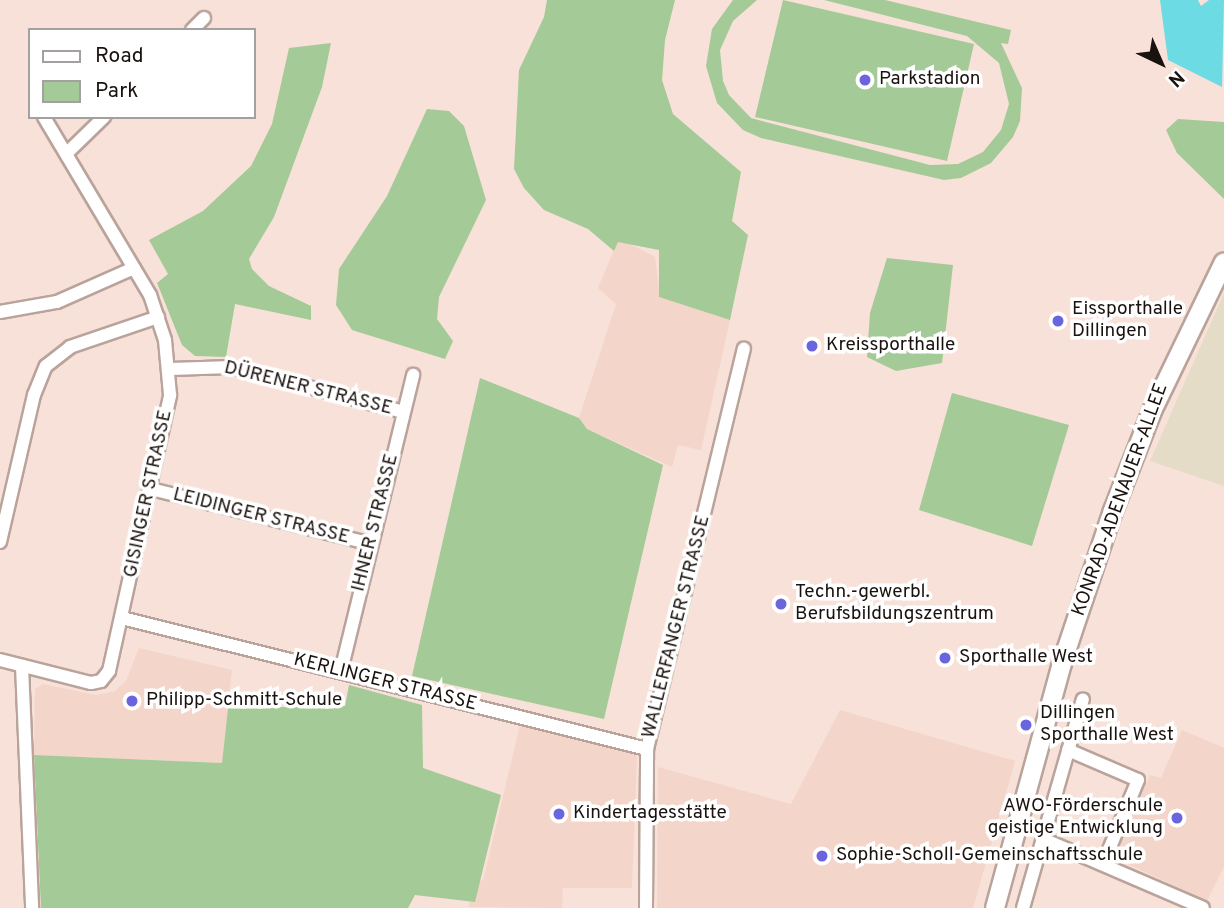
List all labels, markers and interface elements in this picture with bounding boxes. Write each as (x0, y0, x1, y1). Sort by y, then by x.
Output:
legend (28, 28, 256, 119)
north arrow (1126, 28, 1196, 98)
text: Road (95, 43, 144, 70)
text: N (1162, 65, 1189, 91)
place label: Parkstadion (879, 69, 981, 91)
marker: Parkstadion (857, 72, 873, 88)
text: Park (95, 78, 138, 105)
place label: Eissporthalle Dillingen (1072, 299, 1183, 343)
marker: Eissporthalle Dillingen (1050, 313, 1066, 329)
place label: Kreissporthalle (826, 335, 955, 357)
marker: Kreissporthalle (804, 338, 820, 354)
street label: DÜRENER STRASSE (222, 357, 394, 421)
street label: KONRAD-ADENAUER-ALLEE (1068, 380, 1174, 620)
street label: GISINGER STRASSE (120, 408, 178, 580)
street label: IHNER STRASSE (348, 452, 404, 594)
street label: LEIDINGER STRASSE (170, 484, 352, 550)
street label: WALLERFANGER STRASSE (638, 513, 716, 741)
place label: Techn.-gewerbl. Berufsbildungszentrum (795, 582, 994, 626)
marker: Techn.-gewerbl. Berufsbildungszentrum (773, 596, 789, 612)
place label: Sporthalle West (959, 647, 1093, 669)
street label: KERLINGER STRASSE (291, 649, 479, 717)
marker: Sporthalle West (937, 650, 953, 666)
place label: Philipp-Schmitt-Schule (146, 690, 342, 712)
marker: Philipp-Schmitt-Schule (124, 693, 140, 709)
place label: Dillingen Sporthalle West (1040, 703, 1174, 747)
marker: Dillingen Sporthalle West (1018, 717, 1034, 733)
place label: AWO-Förderschule geistige Entwicklung (988, 796, 1163, 840)
place label: Kindertagesstätte (573, 803, 727, 825)
marker: Kindertagesstätte (551, 806, 567, 822)
marker: AWO-Förderschule geistige Entwicklung (1169, 810, 1185, 826)
place label: Sophie-Scholl-Gemeinschaftsschule (836, 845, 1143, 867)
marker: Sophie-Scholl-Gemeinschaftsschule (814, 848, 830, 864)

